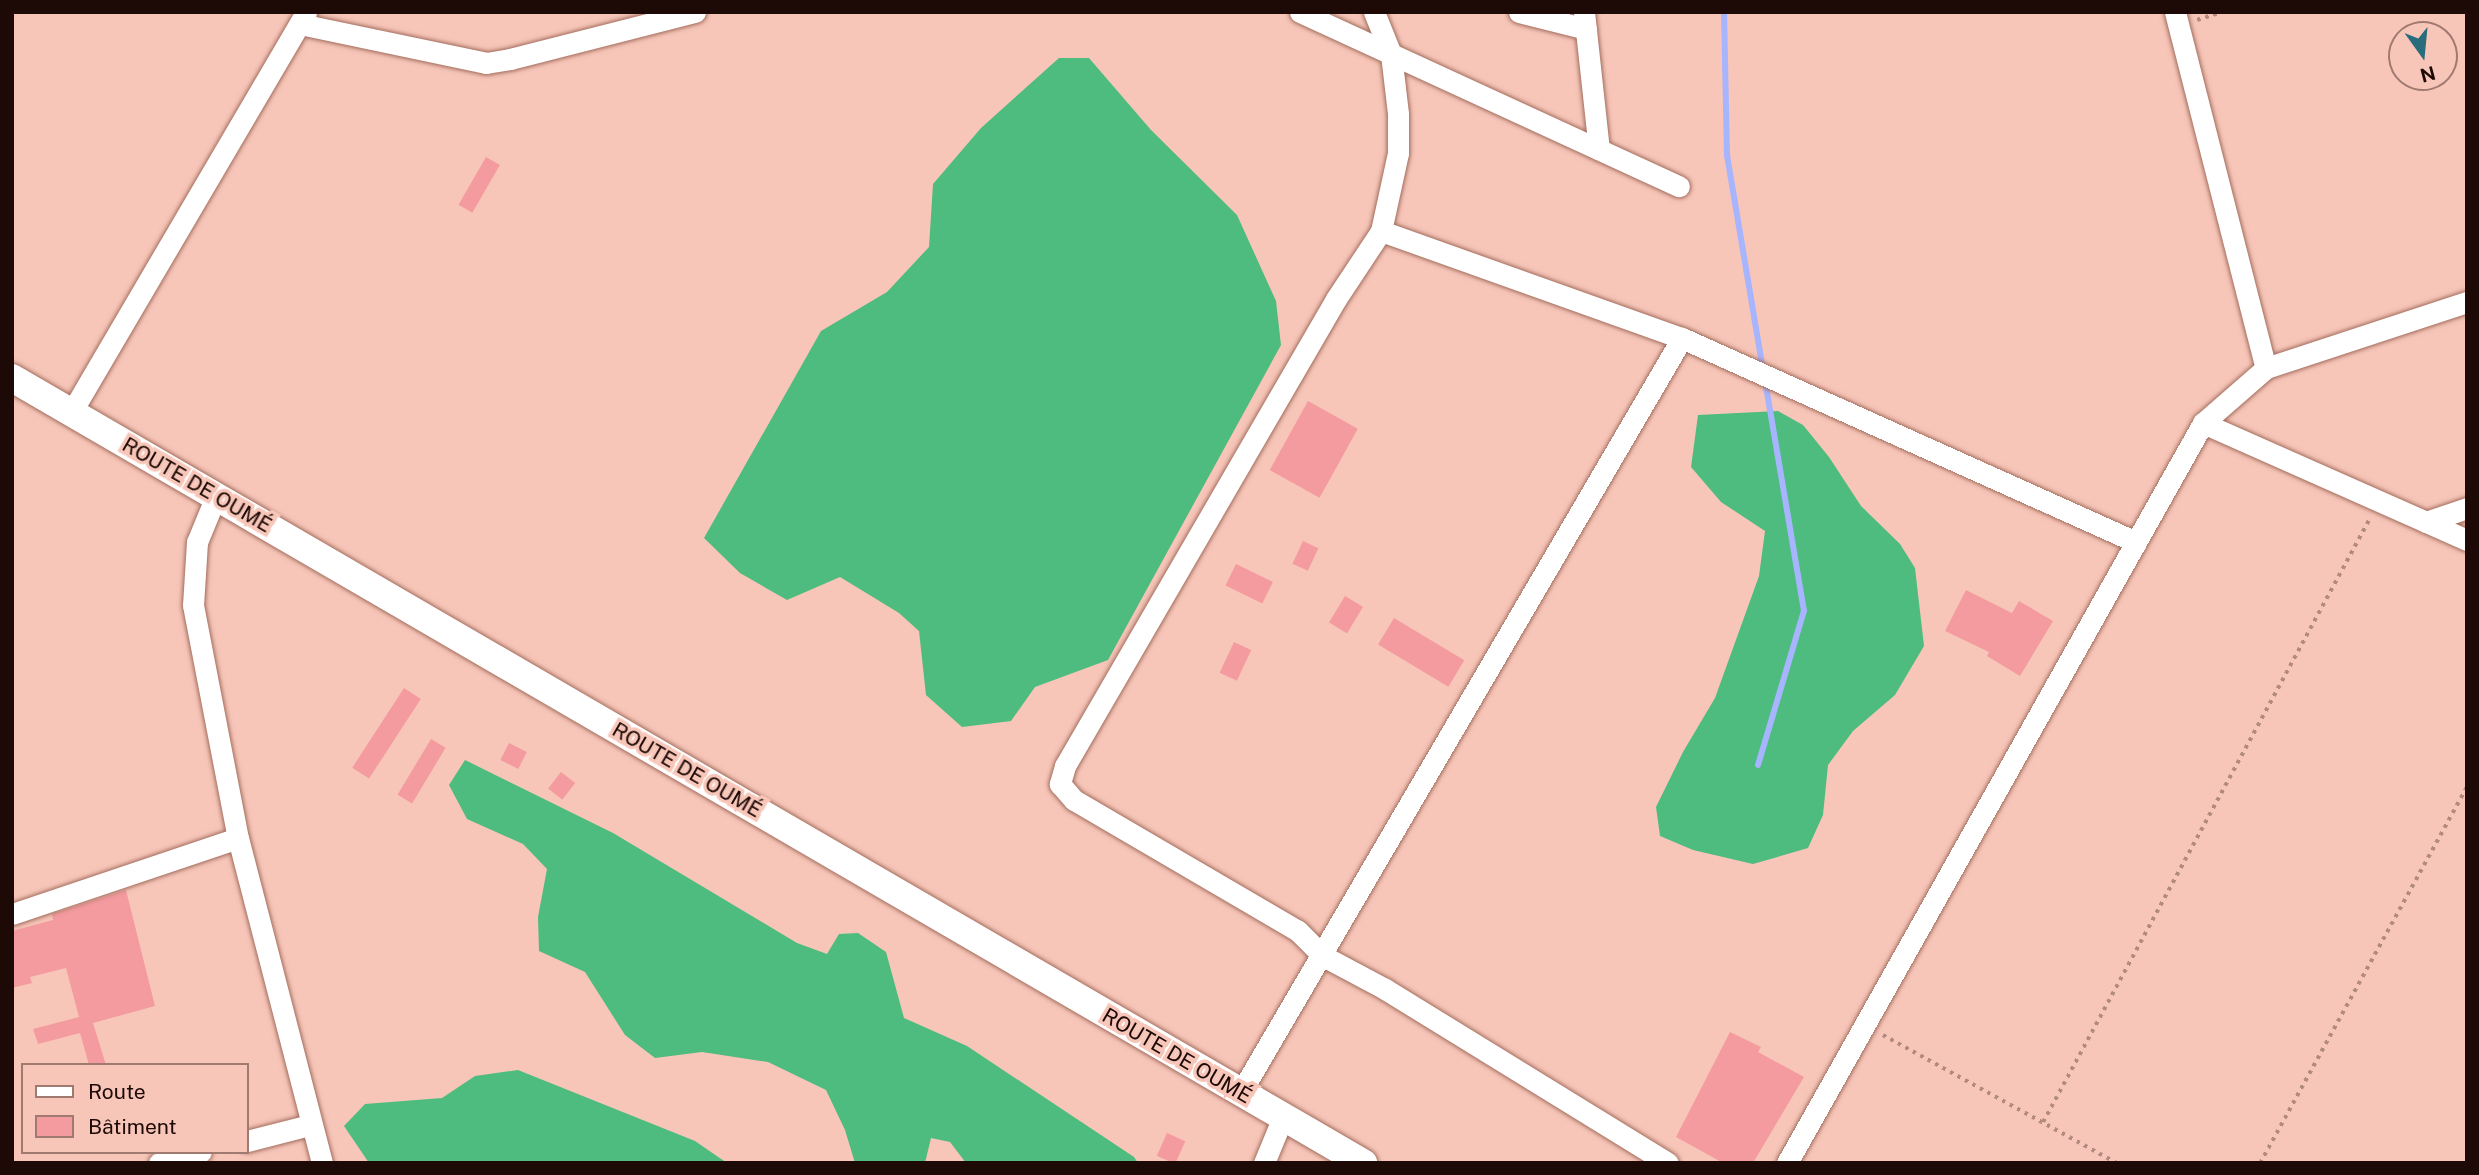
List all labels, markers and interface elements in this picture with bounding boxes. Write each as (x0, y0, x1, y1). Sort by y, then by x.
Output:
north arrow (2388, 21, 2458, 91)
text: N (2418, 62, 2438, 87)
street label: ROUTE DE OUMÉ (118, 432, 276, 538)
street label: ROUTE DE OUMÉ (608, 717, 766, 823)
street label: ROUTE DE OUMÉ (1098, 1003, 1256, 1109)
legend (21, 1063, 248, 1154)
text: Route (88, 1079, 146, 1104)
text: Bâtiment (88, 1114, 177, 1139)

